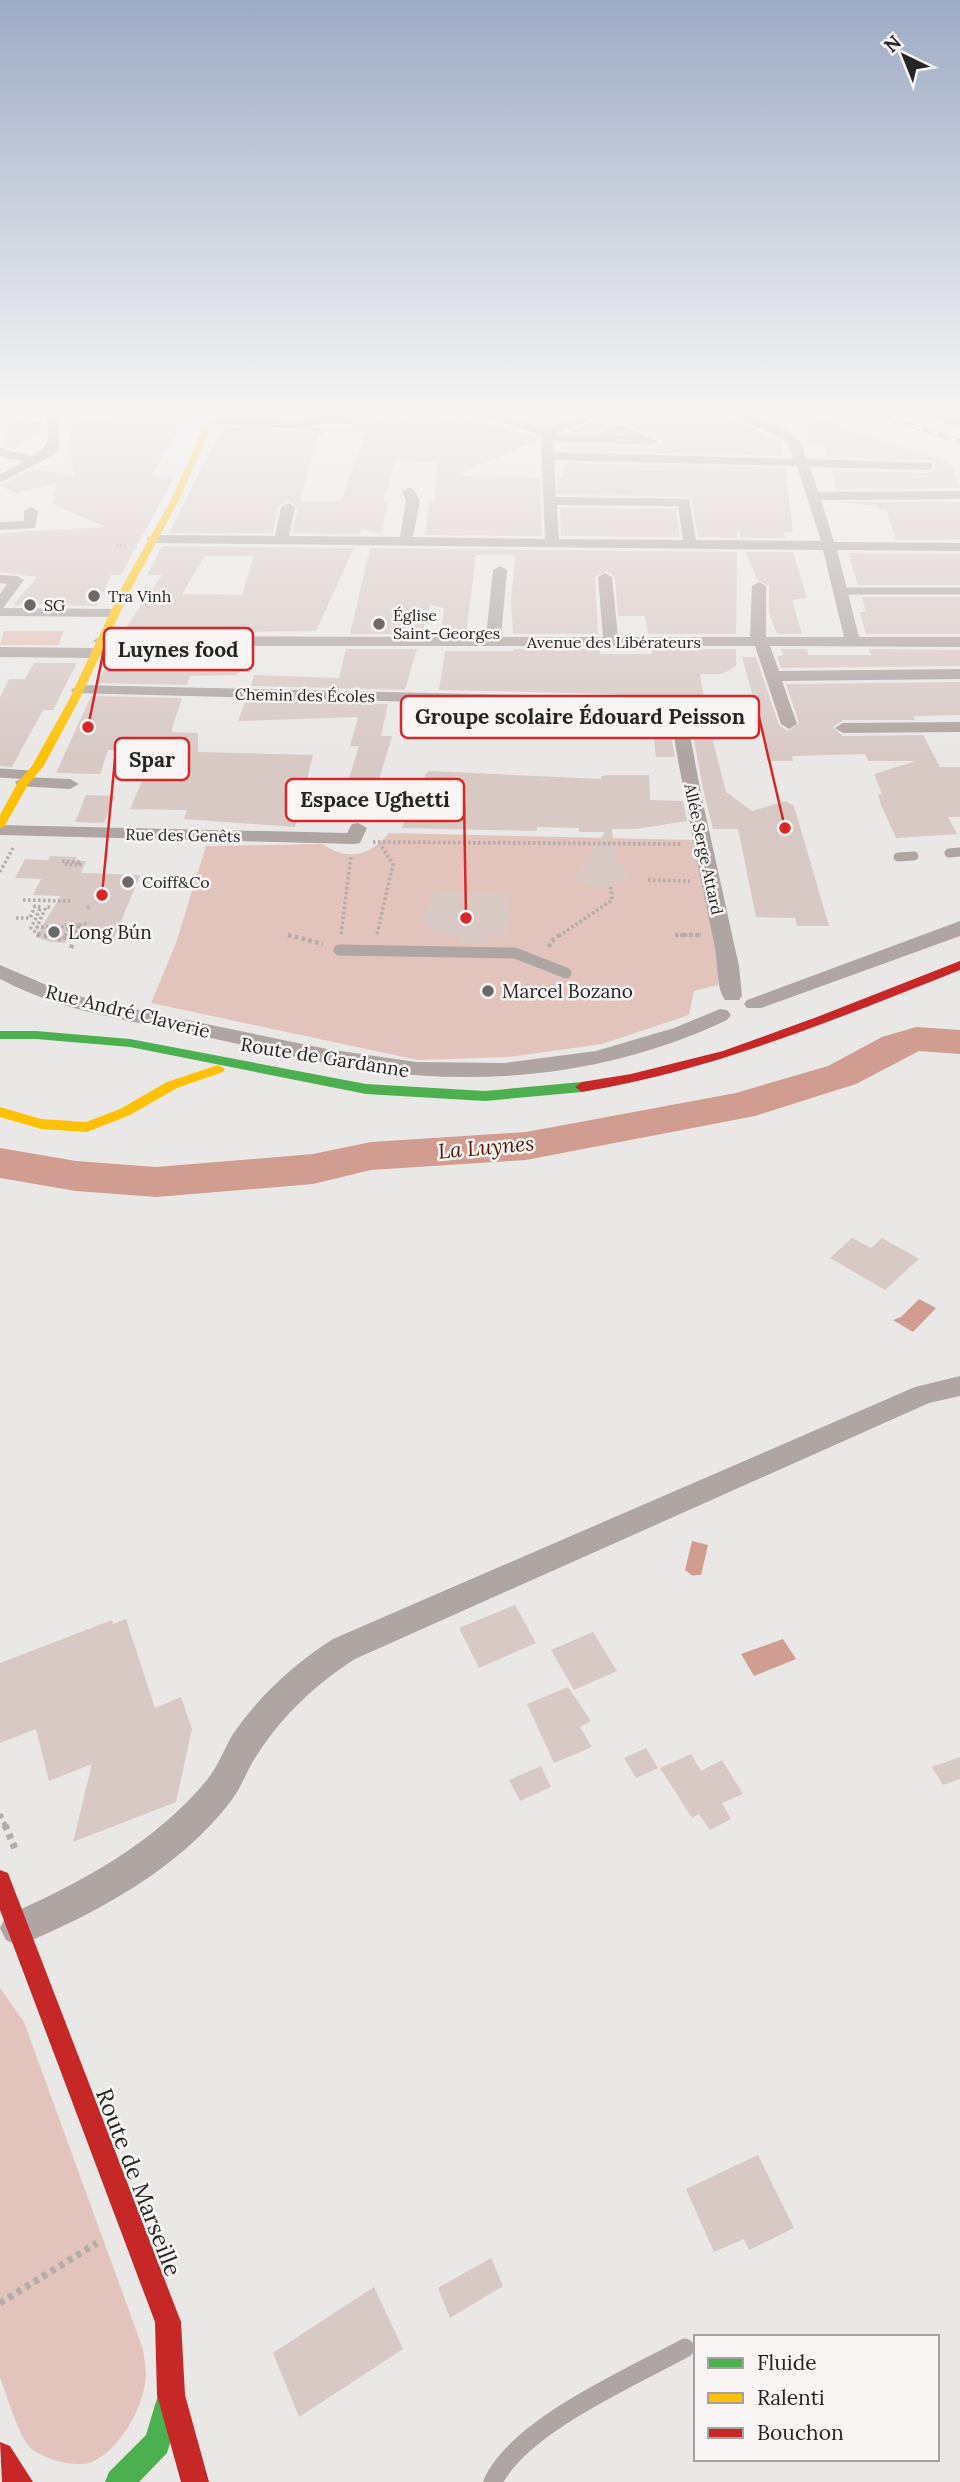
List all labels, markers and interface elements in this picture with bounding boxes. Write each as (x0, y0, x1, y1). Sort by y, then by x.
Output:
north arrow (869, 21, 939, 91)
text: N (879, 30, 906, 57)
place label: Tra Vinh (108, 586, 172, 606)
marker: Tra Vinh (86, 588, 102, 604)
place label: SG (44, 595, 65, 615)
marker: SG (22, 597, 38, 613)
place label: Église Saint-Georges (393, 605, 500, 643)
marker: Église Saint-Georges (371, 616, 387, 632)
callout: Luynes food (104, 628, 253, 670)
street label: Avenue des Libérateurs (526, 632, 701, 652)
text: Luynes food (117, 636, 239, 663)
street label: Chemin des Écoles (235, 684, 375, 706)
callout: Groupe scolaire Édouard Peisson (401, 696, 759, 738)
text: Groupe scolaire Édouard Peisson (415, 703, 745, 730)
callout: Spar (115, 738, 189, 780)
text: Spar (129, 746, 175, 773)
callout: Espace Ughetti (286, 779, 464, 821)
street label: Allée Serge Attard (680, 781, 728, 917)
text: Espace Ughetti (300, 786, 450, 813)
street label: Rue des Genêts (125, 824, 241, 846)
place label: Coiff&Co (142, 872, 210, 892)
marker: Coiff&Co (120, 874, 136, 890)
place label: Long Bún (68, 920, 152, 944)
marker: Long Bún (46, 924, 62, 940)
street label: Rue André Claverie (43, 979, 213, 1043)
place label: Marcel Bozano (502, 979, 633, 1003)
marker: Marcel Bozano (480, 983, 496, 999)
street label: Route de Gardanne (239, 1032, 411, 1082)
water label: La Luynes (437, 1129, 535, 1165)
street label: Route de Marseille (90, 2084, 188, 2280)
legend (694, 2335, 939, 2461)
text: Fluide (757, 2349, 817, 2376)
text: Ralenti (757, 2384, 825, 2411)
text: Bouchon (757, 2419, 844, 2446)

